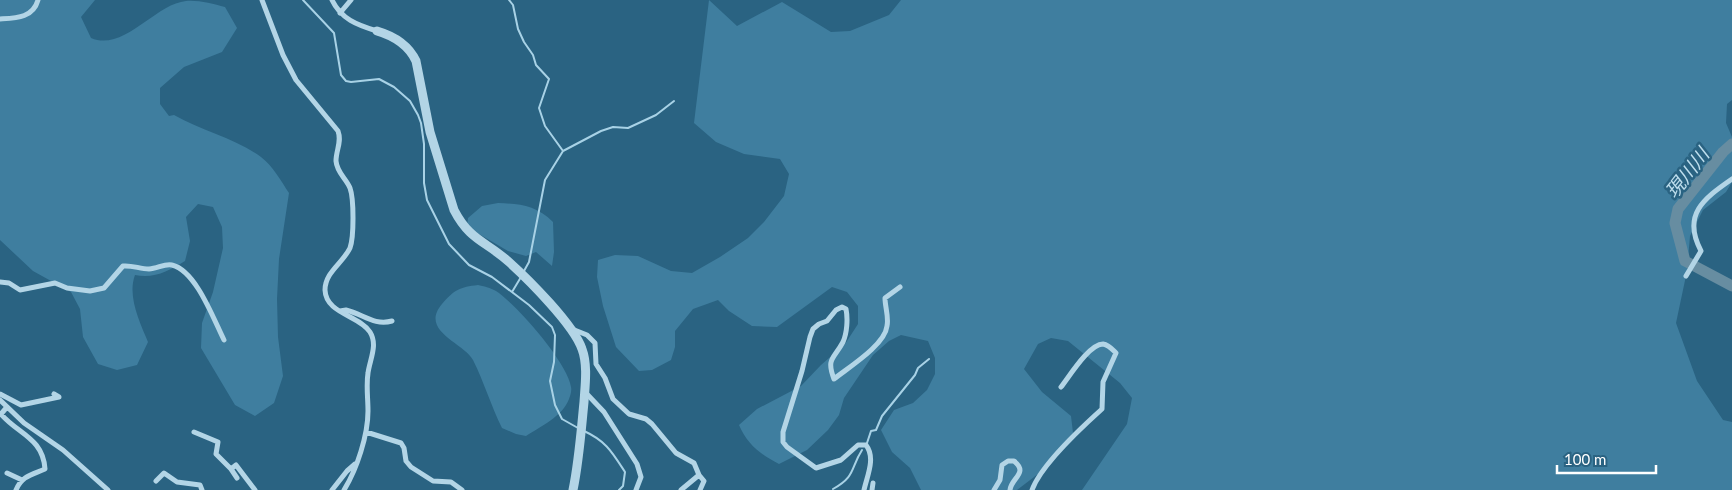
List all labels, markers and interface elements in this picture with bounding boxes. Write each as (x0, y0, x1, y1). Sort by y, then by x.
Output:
water label: 現川川 (1660, 142, 1714, 202)
scale bar (1557, 442, 1656, 474)
text: 100 m (1564, 450, 1606, 468)

